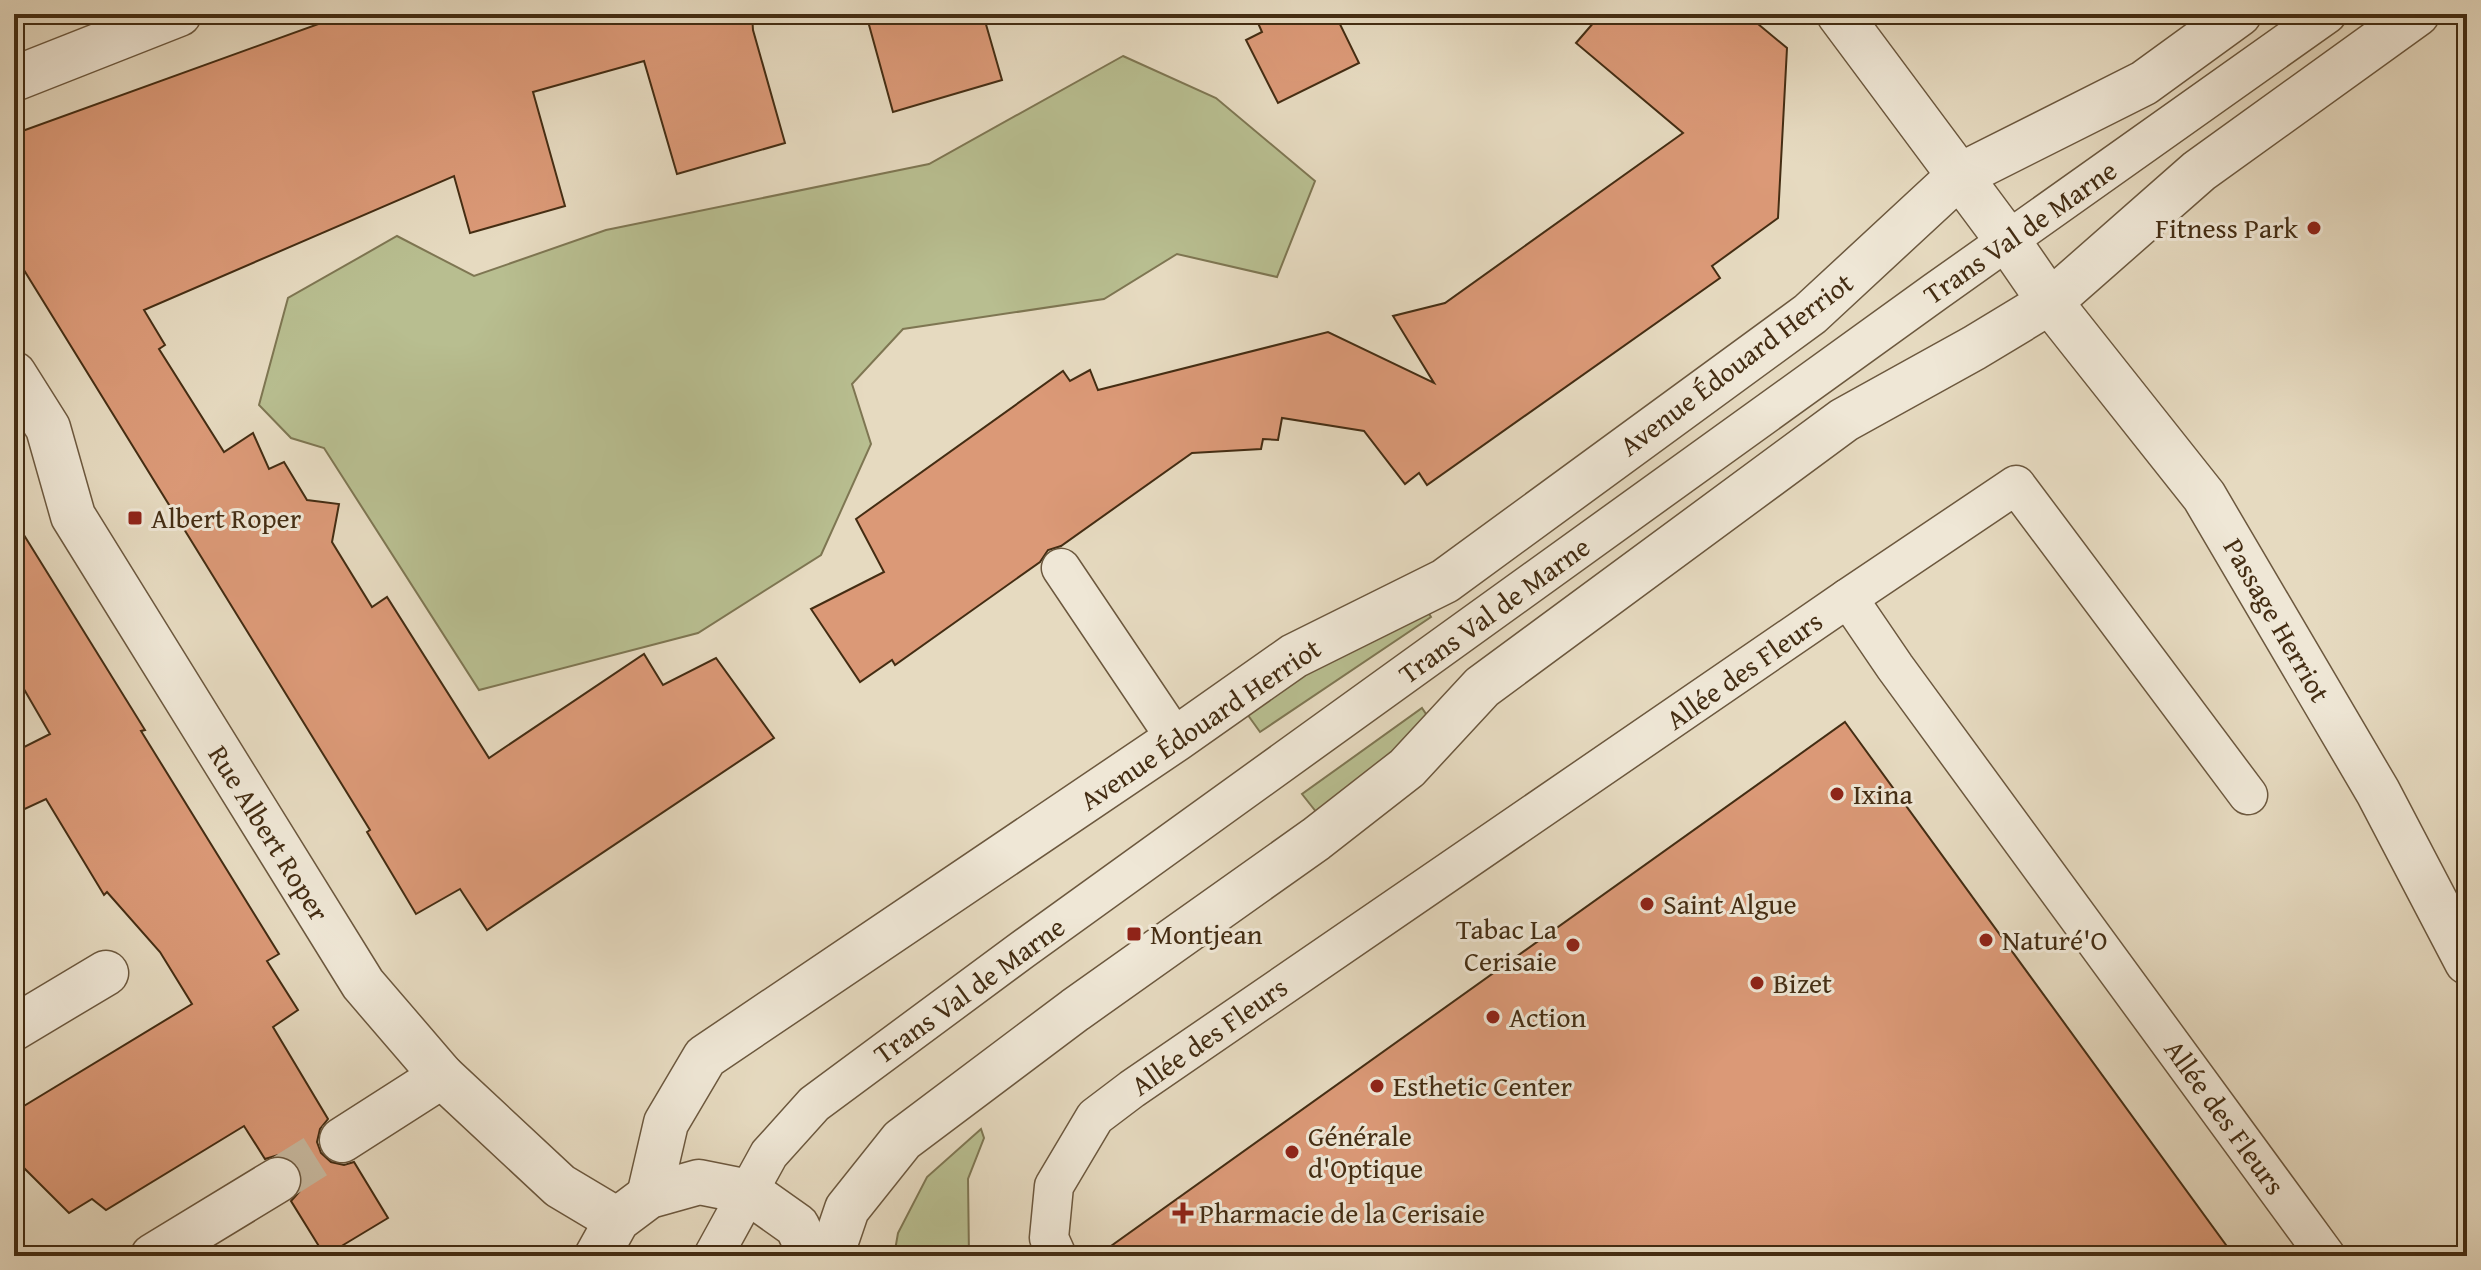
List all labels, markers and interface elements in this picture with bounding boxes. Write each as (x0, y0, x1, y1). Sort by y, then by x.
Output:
street label: Trans Val de Marne (1915, 149, 2125, 314)
place label: Fitness Park (2155, 207, 2299, 248)
marker: Fitness Park (2305, 219, 2323, 237)
street label: Avenue Édouard Herriot (1610, 262, 1861, 465)
place label: Albert Roper (151, 497, 302, 538)
marker: Albert Roper (126, 509, 144, 527)
street label: Trans Val de Marne (1389, 526, 1598, 693)
street label: Passage Herriot (2214, 530, 2341, 710)
street label: Allée des Fleurs (1657, 600, 1830, 739)
street label: Avenue Édouard Herriot (1071, 627, 1329, 820)
street label: Rue Albert Roper (199, 737, 340, 929)
place label: Ixina (1853, 773, 1913, 814)
marker: Ixina (1828, 785, 1846, 803)
place label: Saint Algue (1663, 883, 1797, 924)
marker: Saint Algue (1638, 895, 1656, 913)
street label: Trans Val de Marne (864, 906, 1073, 1073)
place label: Tabac La Cerisaie (1456, 908, 1558, 981)
place label: Montjean (1150, 913, 1263, 954)
place label: Naturé'O (2002, 919, 2107, 960)
marker: Montjean (1125, 925, 1143, 943)
marker: Naturé'O (1977, 931, 1995, 949)
marker: Tabac La Cerisaie (1564, 936, 1582, 954)
place label: Bizet (1773, 962, 1832, 1003)
street label: Allée des Fleurs (1122, 966, 1295, 1105)
marker: Bizet (1748, 974, 1766, 992)
place label: Action (1509, 996, 1586, 1037)
marker: Action (1484, 1008, 1502, 1026)
street label: Allée des Fleurs (2155, 1031, 2296, 1203)
place label: Esthetic Center (1393, 1065, 1572, 1106)
marker: Esthetic Center (1368, 1077, 1386, 1095)
place label: Générale d'Optique (1308, 1115, 1423, 1188)
marker: Générale d'Optique (1283, 1143, 1301, 1161)
place label: Pharmacie de la Cerisaie (1199, 1192, 1485, 1233)
marker: Pharmacie de la Cerisaie (1174, 1204, 1192, 1222)

